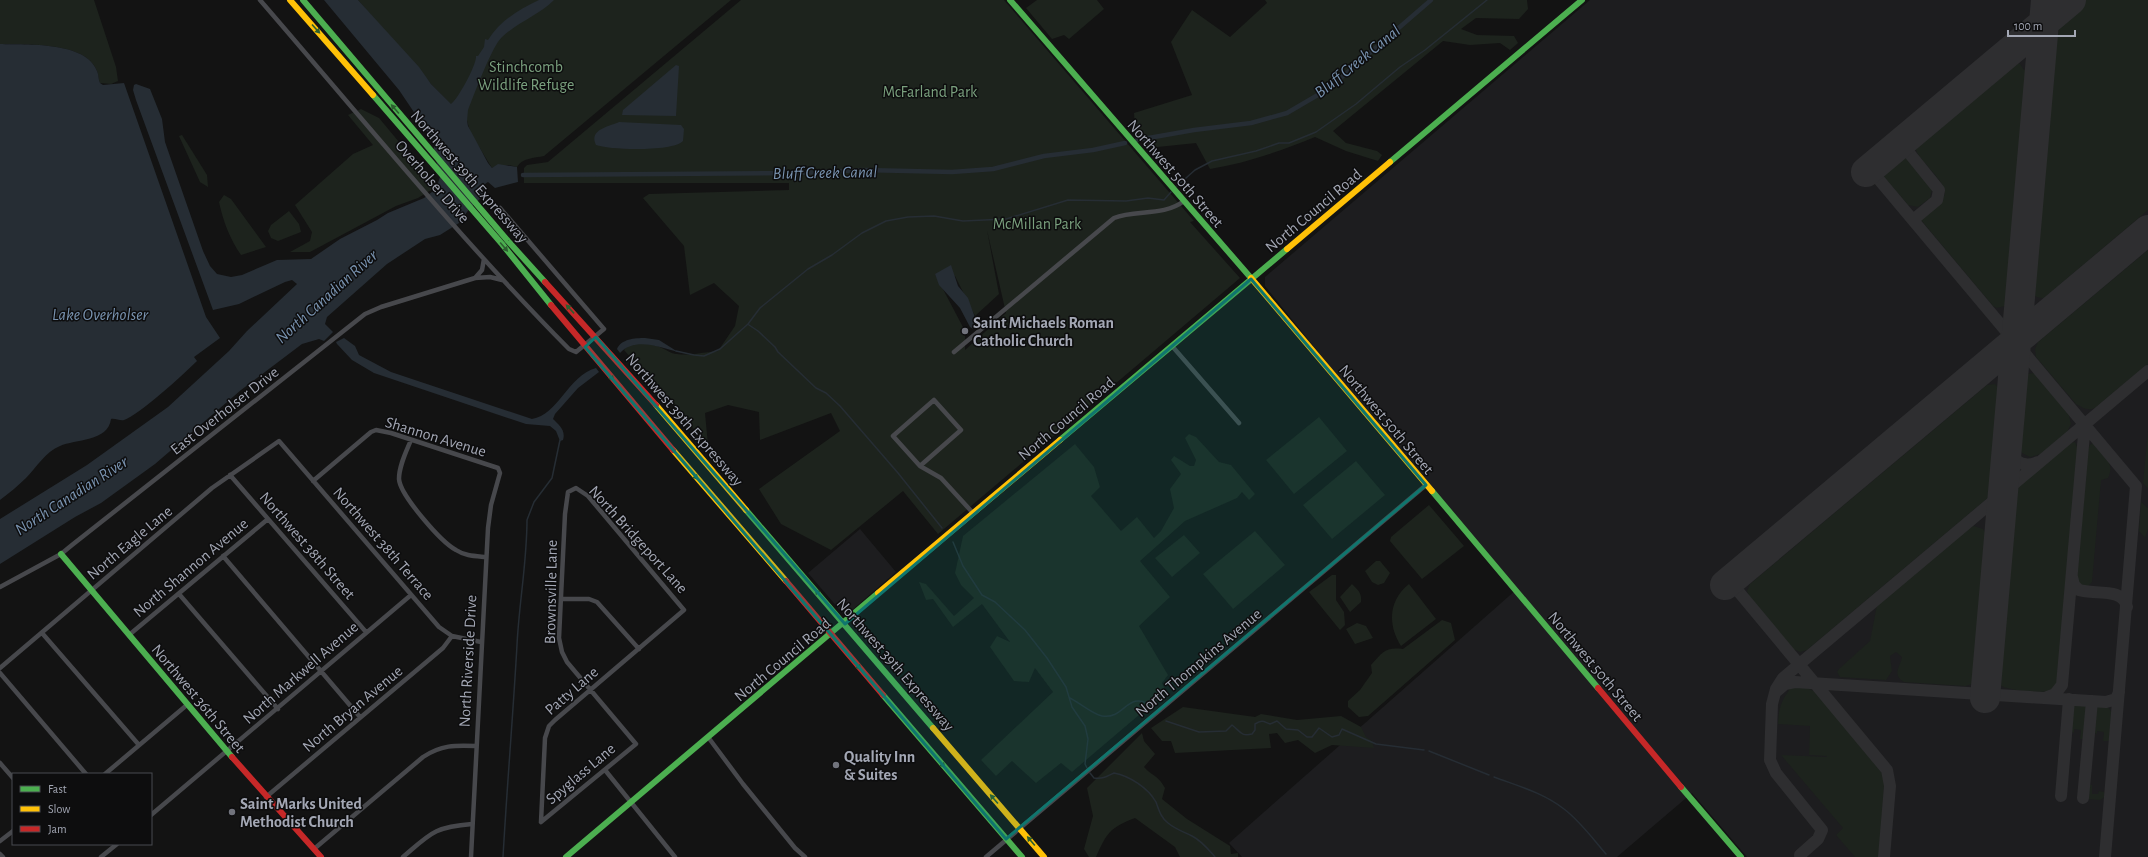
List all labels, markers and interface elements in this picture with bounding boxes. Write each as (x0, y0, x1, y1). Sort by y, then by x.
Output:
scale bar (2008, 12, 2075, 38)
text: 100 m (2014, 20, 2042, 32)
water label: Bluff Creek Canal (1311, 22, 1403, 101)
one-way arrow (312, 24, 321, 34)
park label: Stinchcomb Wildlife Refuge (478, 59, 574, 93)
park label: McFarland Park (883, 84, 978, 100)
one-way arrow (390, 104, 399, 114)
street label: Northwest 39th Expressway (407, 107, 531, 247)
street label: Northwest 50th Street (1124, 117, 1226, 231)
street label: Overholser Drive (392, 137, 472, 226)
water label: Bluff Creek Canal (772, 163, 878, 182)
street label: North Council Road (1262, 166, 1365, 255)
park label: McMillan Park (993, 216, 1082, 232)
one-way arrow (500, 241, 509, 252)
water label: North Canadian River (272, 246, 381, 346)
one-way arrow (565, 303, 574, 314)
water label: Lake Overholser (52, 306, 149, 323)
place label: Saint Michaels Roman Catholic Church (973, 315, 1114, 349)
marker: Saint Michaels Roman Catholic Church (960, 326, 970, 336)
street label: Northwest 39th Expressway (622, 350, 746, 490)
street label: Northwest 50th Street (1336, 362, 1436, 477)
street label: East Overholser Drive (168, 364, 282, 458)
one-way arrow (605, 372, 614, 381)
street label: North Council Road (1015, 374, 1118, 463)
street label: Shannon Avenue (383, 414, 488, 460)
water label: North Canadian River (12, 452, 131, 538)
one-way arrow (690, 470, 699, 481)
street label: North Bridgeport Lane (586, 483, 691, 597)
street label: Northwest 38th Terrace (330, 484, 436, 603)
street label: Northwest 38th Street (257, 489, 358, 602)
street label: North Eagle Lane (84, 503, 175, 583)
street label: North Shannon Avenue (130, 515, 251, 620)
street label: Brownsville Lane (542, 540, 560, 644)
one-way arrow (815, 589, 824, 600)
street label: North Riverside Drive (457, 594, 479, 728)
street label: Northwest 39th Expressway (833, 595, 957, 735)
street label: North Thompkins Avenue (1133, 606, 1265, 720)
street label: Northwest 50th Street (1545, 609, 1645, 724)
street label: North Council Road (731, 615, 834, 704)
street label: North Markwell Avenue (240, 619, 361, 727)
street label: Northwest 36th Street (148, 641, 248, 756)
one-way arrow (852, 659, 861, 670)
street label: North Bryan Avenue (300, 663, 406, 756)
street label: Patty Lane (542, 664, 602, 719)
street label: Spyglass Lane (543, 740, 619, 808)
place label: Quality Inn & Suites (844, 749, 915, 783)
one-way arrow (937, 758, 946, 769)
marker: Quality Inn & Suites (831, 760, 841, 770)
legend (12, 773, 152, 845)
text: Fast (48, 783, 67, 795)
one-way arrow (990, 793, 999, 804)
place label: Saint Marks United Methodist Church (240, 796, 362, 830)
text: Slow (48, 803, 70, 815)
marker: Saint Marks United Methodist Church (227, 807, 237, 817)
text: Jam (48, 823, 67, 835)
one-way arrow (1026, 836, 1035, 847)

